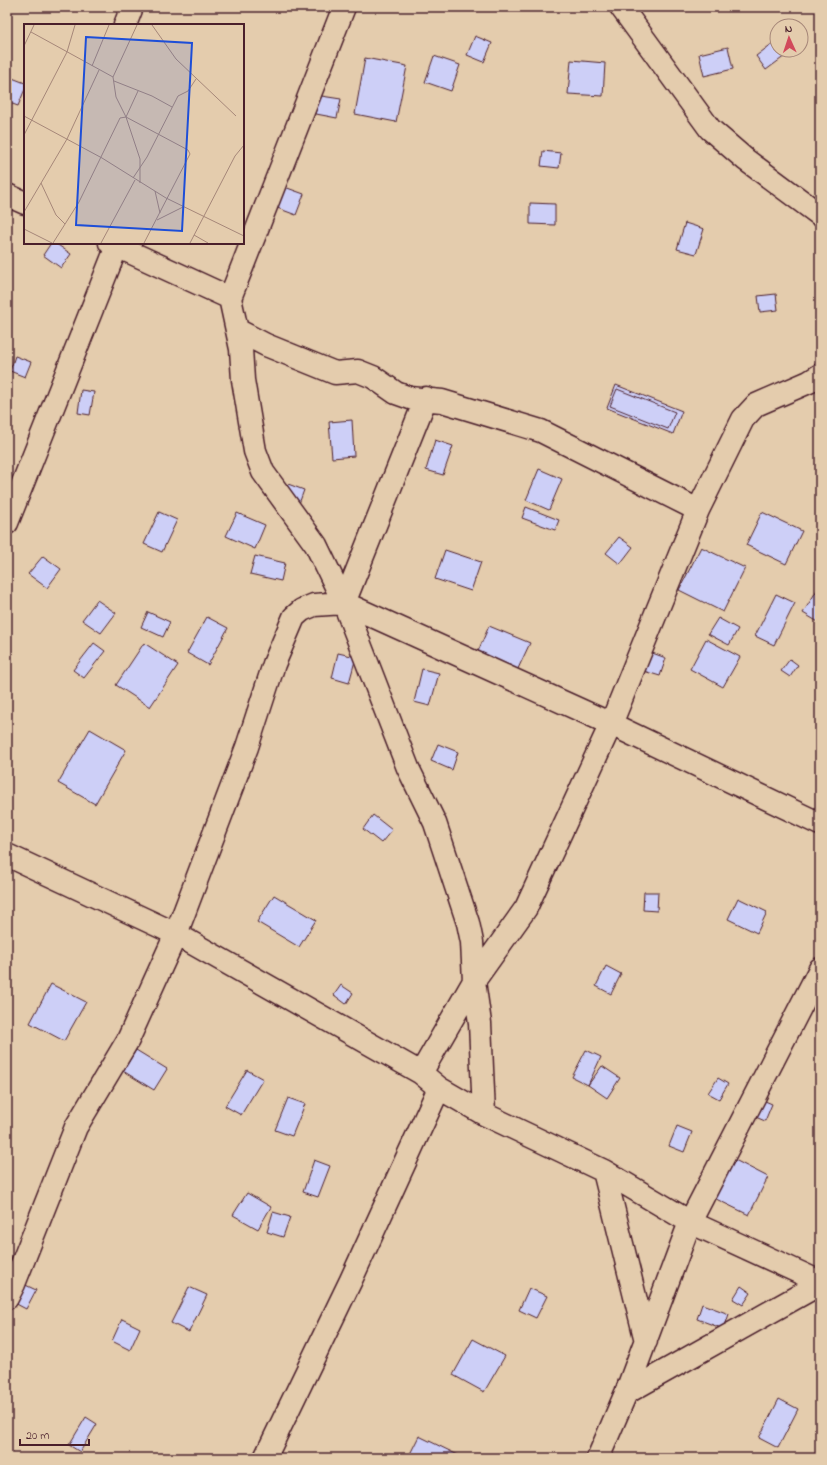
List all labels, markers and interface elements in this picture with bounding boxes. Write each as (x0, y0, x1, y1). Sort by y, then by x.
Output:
north arrow (769, 18, 809, 58)
text: N (784, 21, 793, 37)
inset map (24, 24, 244, 244)
scale bar (20, 1421, 89, 1447)
text: 20 m (26, 1427, 49, 1445)

